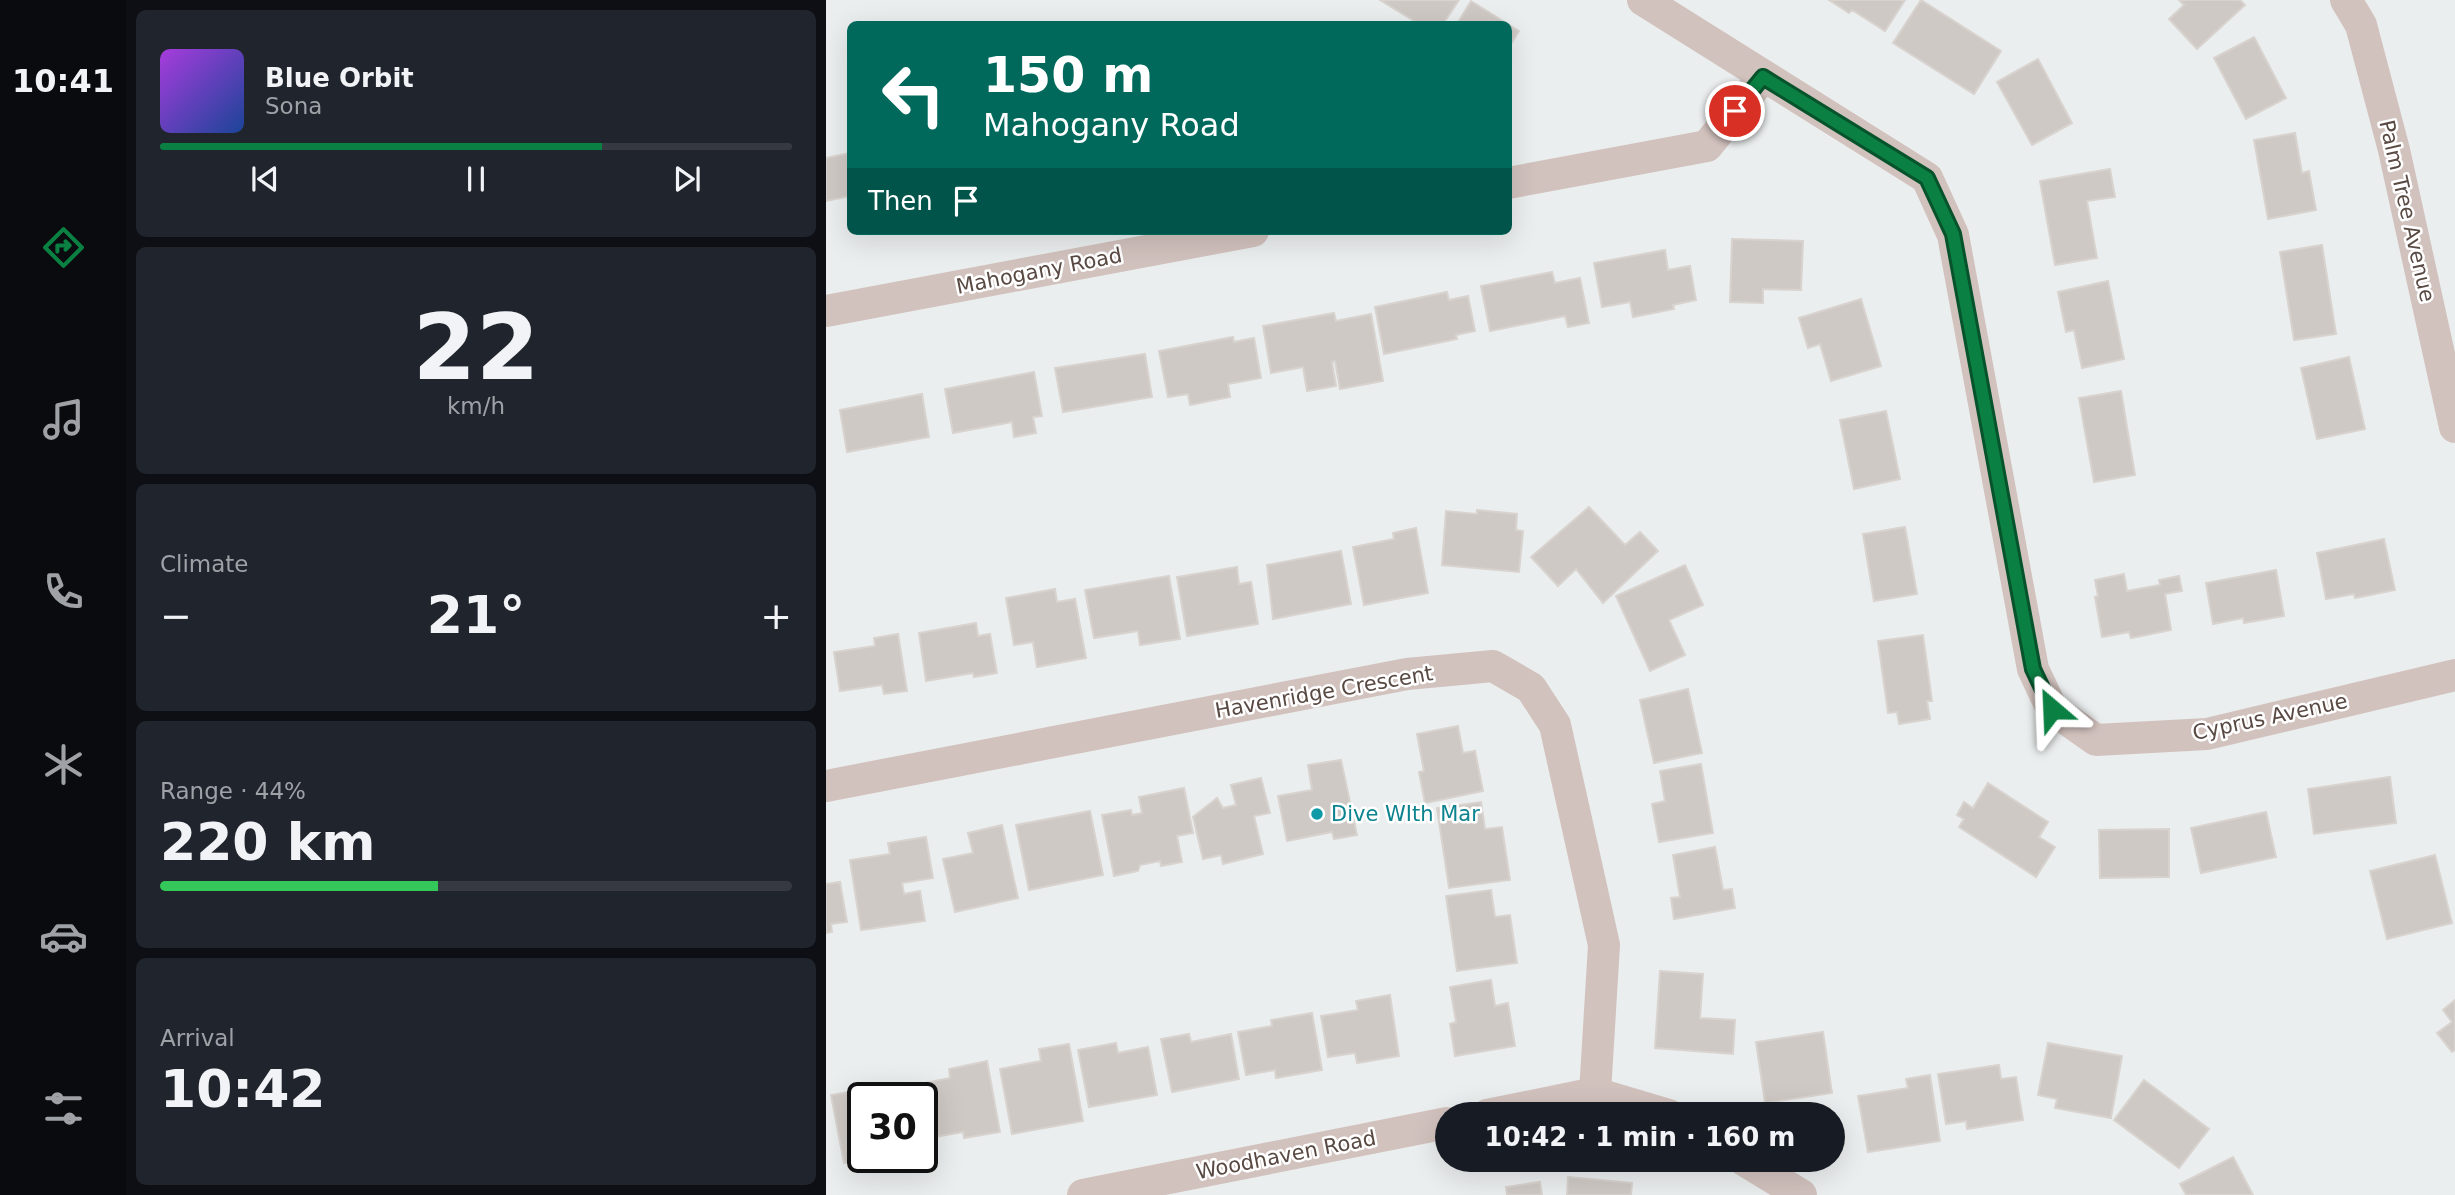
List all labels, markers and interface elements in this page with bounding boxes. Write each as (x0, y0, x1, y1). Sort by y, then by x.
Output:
text: 150 m (983, 47, 1153, 104)
icon: left (868, 49, 959, 140)
text: 10:41 (12, 62, 114, 100)
text: Blue Orbit (265, 63, 414, 93)
pin (1705, 81, 1765, 141)
icon: arrive (1716, 92, 1754, 130)
text: Sona (265, 93, 322, 119)
text: Mahogany Road (983, 106, 1240, 144)
street label: Palm Tree Avenue (2374, 118, 2440, 304)
icon: previous (246, 160, 284, 198)
icon: pause (457, 160, 495, 198)
icon: next (668, 160, 706, 198)
icon: arrive (947, 182, 985, 220)
text: Then (868, 186, 933, 216)
icon: directions (39, 223, 88, 272)
street label: Mahogany Road (954, 243, 1124, 299)
text: 22 (413, 295, 539, 400)
text: km/h (447, 393, 505, 419)
icon: music (39, 395, 88, 444)
text: Climate (160, 551, 249, 577)
icon: phone (39, 567, 88, 616)
text: 21° (427, 585, 525, 645)
text: − (160, 594, 192, 638)
text: + (760, 594, 792, 638)
street label: Havenridge Crescent (1213, 661, 1435, 723)
position arrow (2015, 672, 2089, 746)
street label: Cyprus Avenue (2190, 689, 2350, 745)
icon: climate (39, 740, 88, 789)
text: Range · 44% (160, 778, 306, 804)
place label: Dive WIth Mar (1331, 802, 1480, 826)
marker: Dive WIth Mar (1309, 806, 1325, 822)
text: 220 km (160, 812, 375, 872)
icon: car (39, 912, 88, 961)
text: Arrival (160, 1025, 235, 1051)
text: 10:42 (160, 1059, 326, 1119)
speed limit sign: 30 (847, 1082, 938, 1173)
icon: filters (39, 1084, 88, 1133)
text: 10:42 · 1 min · 160 m (1485, 1122, 1795, 1152)
street label: Woodhaven Road (1194, 1126, 1378, 1184)

